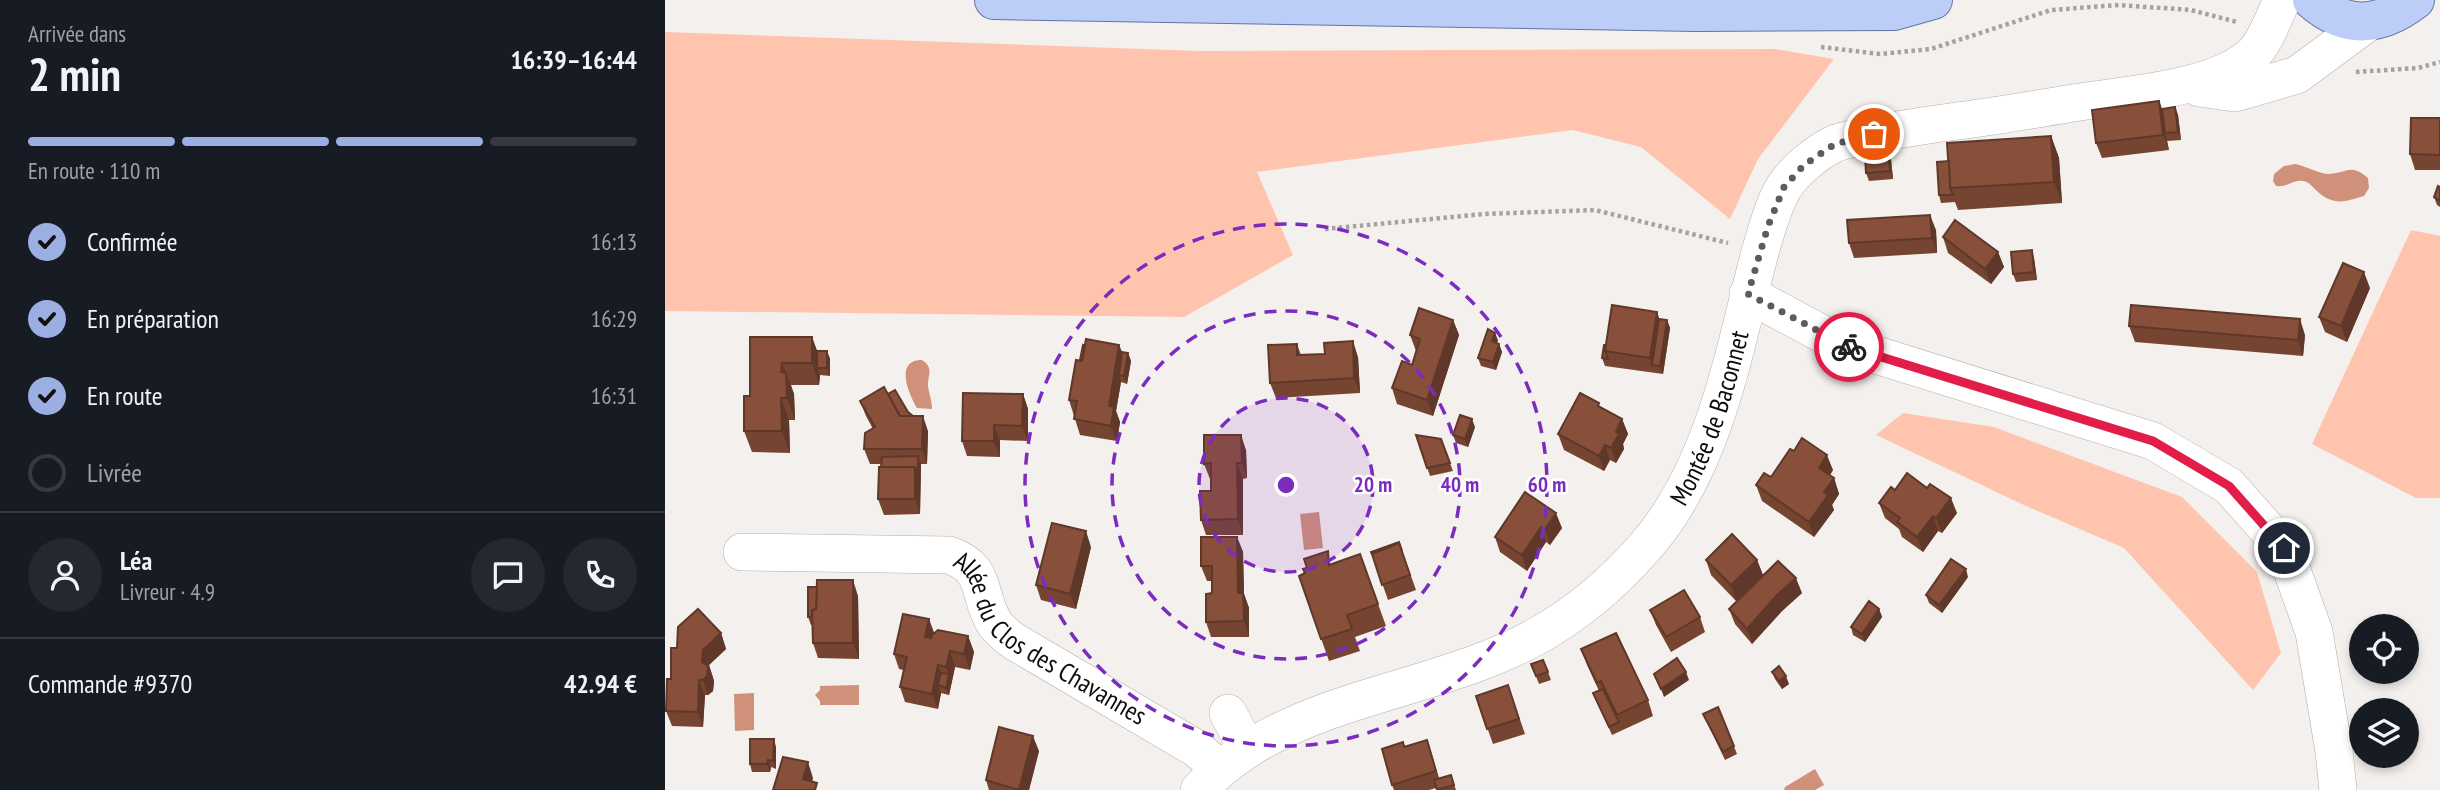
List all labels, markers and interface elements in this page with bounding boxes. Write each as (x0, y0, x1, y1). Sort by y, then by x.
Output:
text: Arrivée dans (28, 19, 126, 48)
text: 16:39–16:44 (510, 43, 637, 76)
text: 2 min (28, 44, 121, 104)
pin (1844, 104, 1904, 164)
icon: bag (1855, 115, 1893, 153)
text: En route · 110 m (28, 156, 160, 185)
icon: check (28, 223, 66, 261)
text: Confirmée (87, 225, 178, 258)
text: 16:13 (591, 227, 637, 256)
icon: check (28, 300, 66, 338)
text: En préparation (87, 302, 219, 335)
text: 16:29 (591, 304, 637, 333)
courier (1814, 312, 1884, 382)
street label: Montée de Baconnet (1662, 327, 1756, 511)
icon: bike (1830, 328, 1868, 366)
icon: check (28, 377, 66, 415)
text: En route (87, 379, 162, 412)
text: 16:31 (591, 381, 637, 410)
text: Livrée (87, 456, 142, 489)
text: 20 m (1354, 471, 1392, 498)
text: 40 m (1441, 471, 1479, 498)
text: 60 m (1528, 471, 1566, 498)
centre of rings (1274, 473, 1298, 497)
pin (2254, 518, 2314, 578)
icon: home (2265, 529, 2303, 567)
button: person (28, 538, 102, 612)
button: chat (471, 538, 545, 612)
button: phone (563, 538, 637, 612)
street label: Allée du Clos des Chavannes (948, 543, 1153, 732)
text: Léa (120, 544, 152, 577)
text: Livreur · 4.9 (120, 577, 215, 606)
map controls (2349, 614, 2419, 768)
button: locate (2349, 614, 2419, 684)
text: Commande #9370 (28, 667, 192, 700)
text: 42.94 € (564, 667, 637, 700)
button: layers (2349, 698, 2419, 768)

